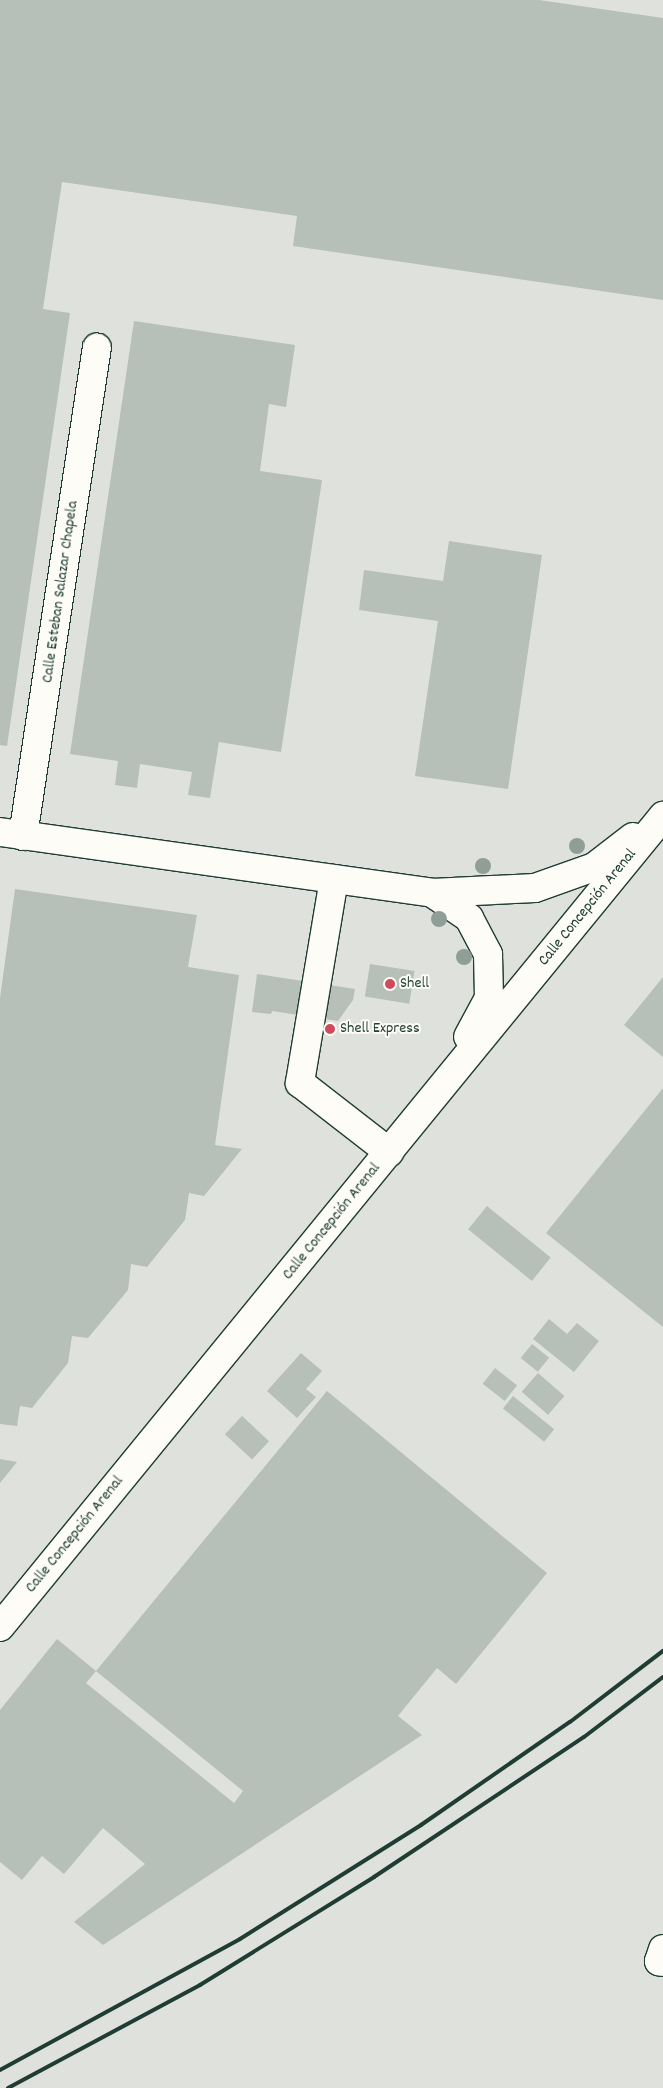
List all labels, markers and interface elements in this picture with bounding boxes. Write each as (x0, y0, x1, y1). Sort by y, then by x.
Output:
street label: Calle Esteban Salazar Chapela (39, 500, 83, 684)
street label: Calle Concepción Arenal (535, 846, 641, 970)
place label: Shell (400, 974, 429, 994)
marker: Shell (384, 978, 396, 990)
place label: Shell Express (340, 1019, 420, 1039)
marker: Shell Express (324, 1023, 336, 1035)
street label: Calle Concepción Arenal (279, 1160, 385, 1284)
street label: Calle Concepción Arenal (22, 1473, 128, 1597)

